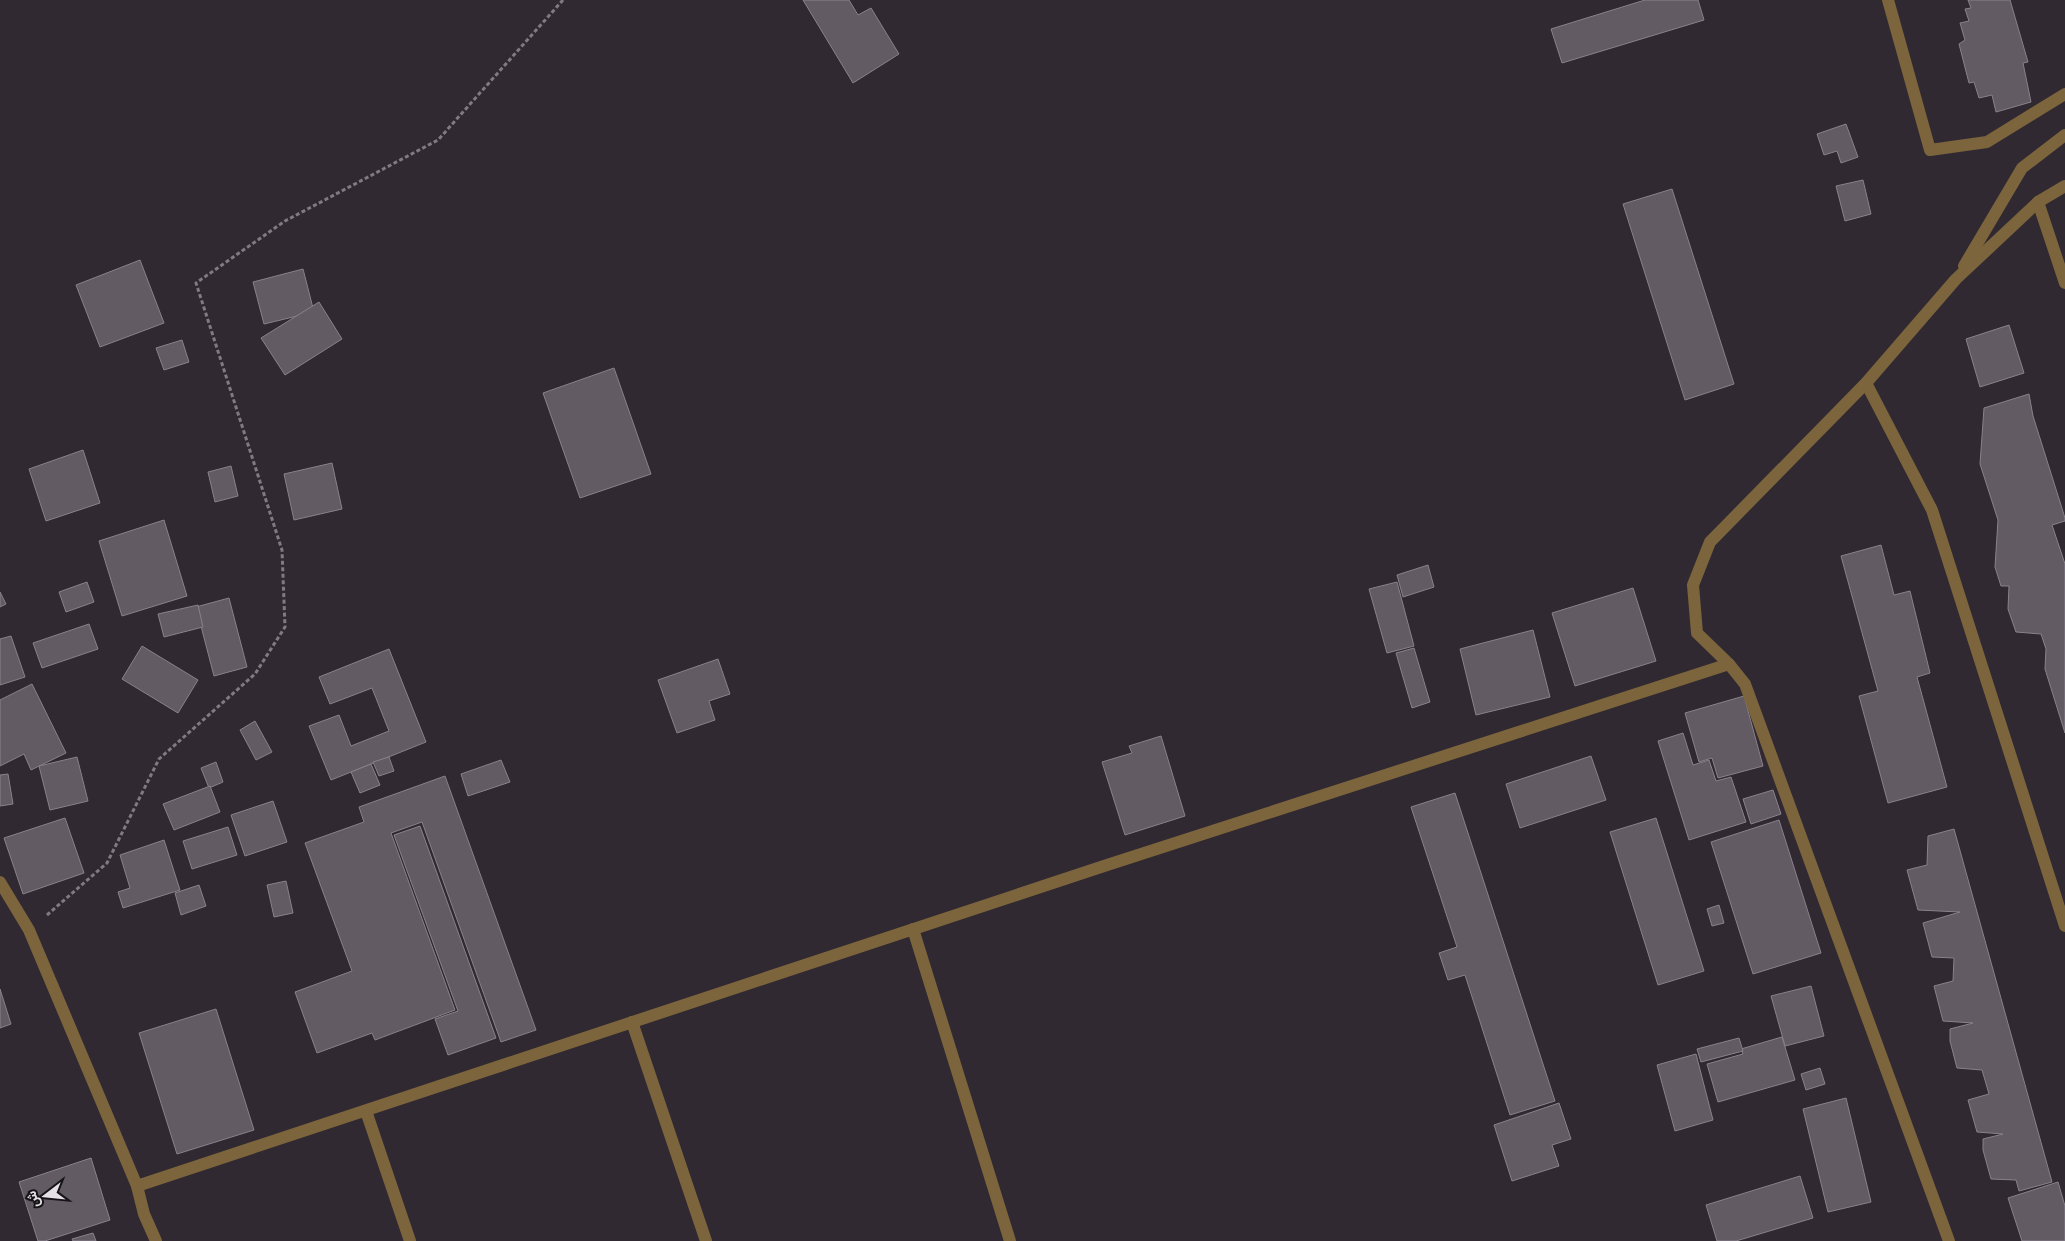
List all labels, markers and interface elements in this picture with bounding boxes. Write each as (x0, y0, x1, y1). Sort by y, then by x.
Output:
north arrow (20, 1171, 70, 1221)
text: ش (21, 1189, 44, 1210)

